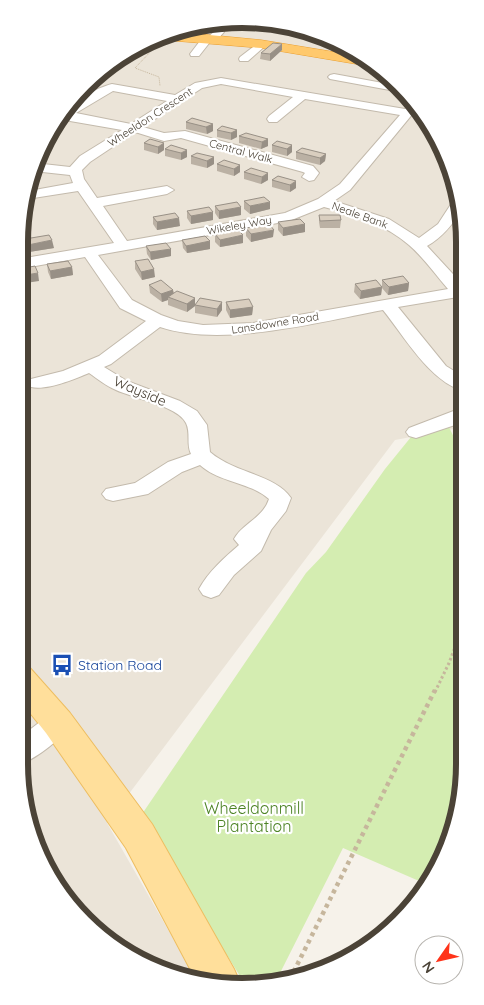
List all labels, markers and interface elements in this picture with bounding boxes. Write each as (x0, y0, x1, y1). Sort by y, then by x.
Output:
street label: Wheeldon Crescent (105, 84, 196, 150)
street label: Central Walk (208, 136, 275, 166)
street label: Neale Bank (330, 198, 390, 232)
street label: Wikeley Way (205, 212, 273, 238)
street label: Lansdowne Road (230, 309, 320, 337)
street label: Wayside (111, 372, 169, 410)
bus stop icon: Station Road (49, 652, 75, 678)
place label: Station Road (78, 656, 162, 674)
park label: Wheeldonmill Plantation (204, 798, 304, 836)
north arrow (414, 935, 464, 985)
text: N (418, 958, 439, 977)

